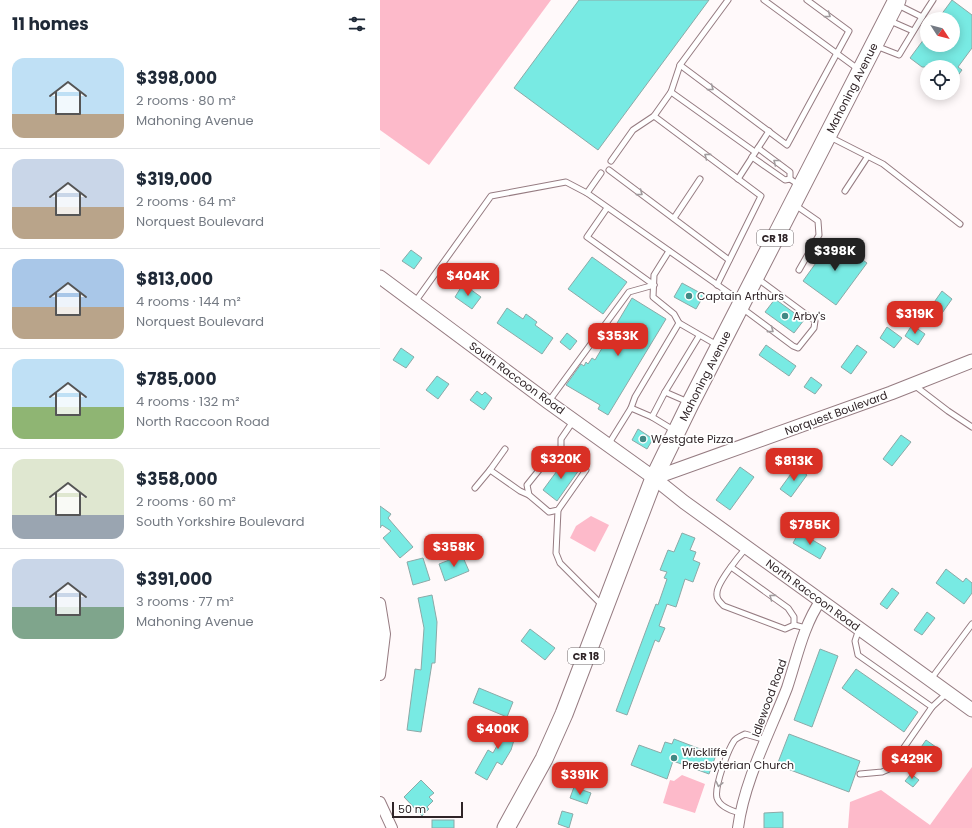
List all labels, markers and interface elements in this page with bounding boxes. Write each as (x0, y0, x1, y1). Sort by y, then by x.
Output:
one-way arrow (824, 11, 831, 18)
text: 11 homes (12, 12, 89, 36)
north arrow (920, 12, 960, 52)
map controls (920, 12, 960, 100)
icon: filters (346, 13, 368, 35)
street label: Mahoning Avenue (822, 40, 882, 136)
button: locate (920, 60, 960, 100)
text: $398,000 (136, 66, 217, 90)
icon: home (44, 74, 92, 122)
one-way arrow (707, 83, 714, 90)
text: 2 rooms · 80 m² (136, 91, 236, 110)
text: Mahoning Avenue (136, 111, 254, 130)
one-way arrow (704, 154, 711, 161)
one-way arrow (774, 160, 781, 167)
text: $319,000 (136, 167, 212, 191)
icon: home (44, 175, 92, 223)
one-way arrow (636, 189, 643, 196)
text: 2 rooms · 64 m² (136, 192, 236, 211)
text: Norquest Boulevard (136, 212, 264, 231)
road number: CR 18 (757, 230, 793, 246)
pin: $398K (807, 238, 863, 272)
text: $398K (814, 241, 856, 260)
pin: $404K (440, 263, 496, 297)
text: $404K (446, 266, 490, 285)
text: $813,000 (136, 267, 213, 291)
icon: home (44, 275, 92, 323)
place label: Captain Arthurs (697, 288, 784, 304)
marker: Captain Arthurs (684, 291, 694, 301)
text: 4 rooms · 144 m² (136, 292, 241, 311)
pin: $319K (887, 301, 943, 335)
text: $319K (896, 304, 934, 323)
place label: Arby's (793, 308, 826, 324)
marker: Arby's (780, 311, 790, 321)
text: Norquest Boulevard (136, 312, 264, 331)
pin: $353K (590, 323, 646, 357)
one-way arrow (767, 325, 774, 332)
text: $353K (597, 326, 639, 345)
street label: Mahoning Avenue (675, 328, 735, 424)
street label: South Raccoon Road (466, 338, 568, 418)
text: $785,000 (136, 367, 216, 391)
icon: home (44, 375, 92, 423)
street label: Norquest Boulevard (782, 387, 890, 439)
text: 4 rooms · 132 m² (136, 392, 239, 411)
text: North Raccoon Road (136, 412, 270, 431)
place label: Westgate Pizza (651, 431, 733, 447)
marker: Westgate Pizza (638, 434, 648, 444)
pin: $320K (533, 446, 589, 480)
pin: $813K (766, 448, 822, 482)
text: $320K (540, 449, 582, 468)
text: $813K (775, 451, 813, 470)
text: $358,000 (136, 467, 218, 491)
icon: home (44, 475, 92, 523)
text: 2 rooms · 60 m² (136, 492, 236, 511)
text: South Yorkshire Boulevard (136, 512, 305, 531)
pin: $785K (782, 512, 838, 546)
text: $785K (789, 515, 831, 534)
pin: $358K (426, 534, 482, 568)
text: $358K (433, 537, 475, 556)
street label: North Raccoon Road (763, 555, 863, 635)
text: $391,000 (136, 567, 212, 591)
icon: home (44, 575, 92, 623)
text: 3 rooms · 77 m² (136, 592, 234, 611)
one-way arrow (769, 595, 776, 602)
text: Mahoning Avenue (136, 612, 254, 631)
road number: CR 18 (568, 648, 604, 664)
street label: Idlewood Road (748, 657, 790, 739)
pin: $400K (470, 716, 526, 750)
text: $400K (476, 719, 520, 738)
place label: Wickliffe Presbyterian Church (682, 744, 794, 773)
pin: $429K (884, 746, 940, 780)
text: $429K (891, 749, 933, 768)
marker: Wickliffe Presbyterian Church (669, 753, 679, 763)
pin: $391K (552, 762, 608, 796)
text: $391K (561, 765, 599, 784)
one-way arrow (716, 781, 724, 787)
scale bar (392, 800, 463, 819)
text: 50 m (398, 801, 426, 817)

